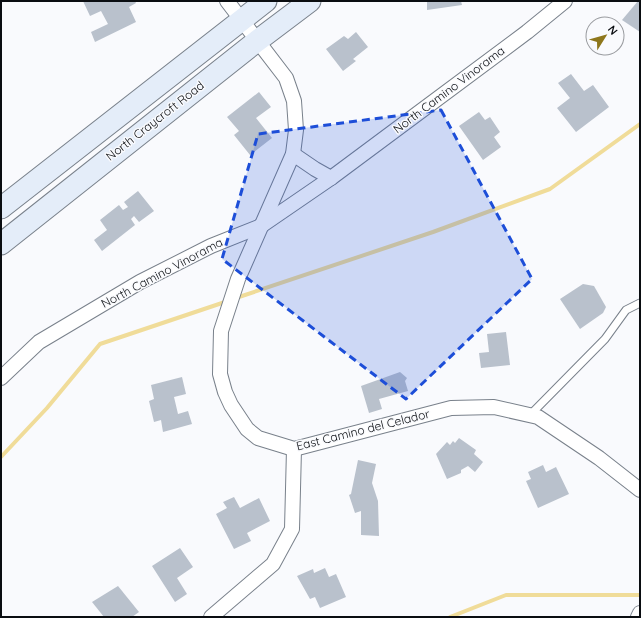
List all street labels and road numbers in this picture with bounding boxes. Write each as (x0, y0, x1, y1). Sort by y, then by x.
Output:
street label: North Camino Vinorama (390, 43, 507, 136)
street label: North Craycroft Road (103, 78, 207, 164)
street label: North Camino Vinorama (98, 234, 225, 311)
street label: East Camino del Celador (295, 406, 432, 453)

